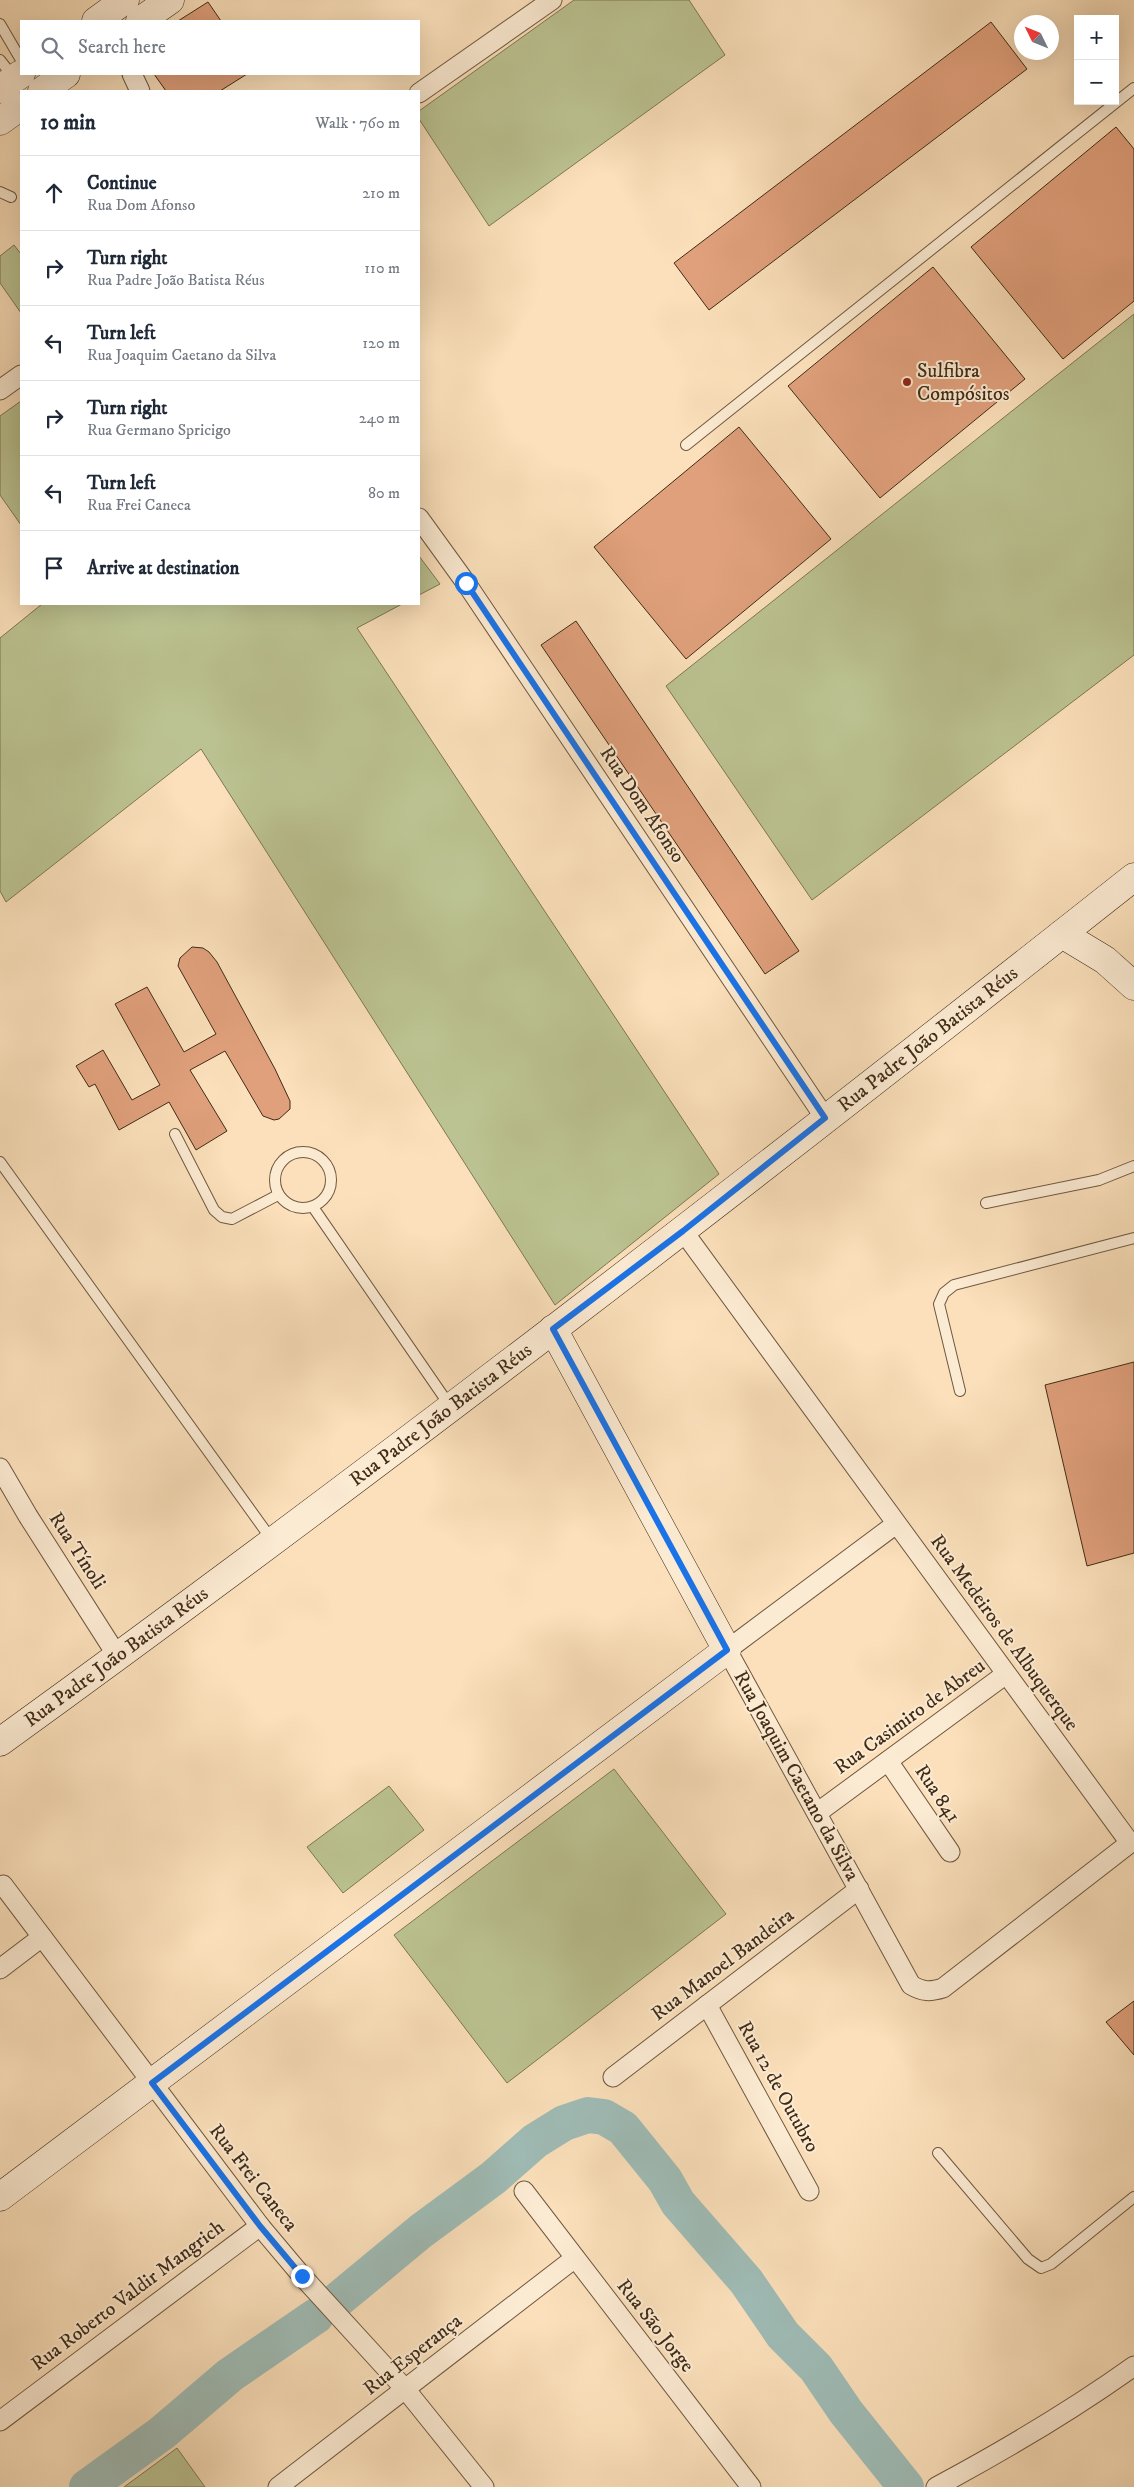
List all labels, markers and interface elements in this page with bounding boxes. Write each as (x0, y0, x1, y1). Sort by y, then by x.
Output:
north arrow (1014, 15, 1059, 60)
map controls (1074, 15, 1119, 105)
button: + (1074, 15, 1119, 60)
search box (20, 20, 420, 75)
icon: search (38, 34, 66, 62)
text: Search here (78, 36, 166, 59)
button: − (1074, 60, 1119, 105)
text: 10 min (40, 110, 96, 136)
text: Walk · 760 m (315, 113, 400, 133)
text: Continue (87, 172, 157, 195)
icon: ahead (40, 179, 68, 207)
text: 210 m (362, 183, 400, 203)
text: Rua Dom Afonso (87, 195, 195, 215)
text: Turn right (87, 247, 167, 270)
icon: right (40, 254, 68, 282)
text: 110 m (364, 258, 400, 278)
text: Rua Padre João Batista Réus (87, 270, 265, 290)
text: Turn left (87, 322, 156, 345)
icon: left (40, 329, 68, 357)
text: 120 m (362, 333, 400, 353)
text: Rua Joaquim Caetano da Silva (87, 345, 276, 365)
place label: Sulfibra Compósitos (917, 359, 1010, 407)
marker: Sulfibra Compósitos (901, 376, 913, 388)
text: Turn right (87, 397, 167, 420)
icon: right (40, 404, 68, 432)
text: 240 m (359, 408, 400, 428)
text: Rua Germano Spricigo (87, 420, 231, 440)
text: Turn left (87, 472, 156, 495)
icon: left (40, 479, 68, 507)
text: 80 m (368, 483, 400, 503)
text: Rua Frei Caneca (87, 495, 191, 515)
icon: arrive (40, 554, 68, 582)
text: Arrive at destination (87, 557, 239, 580)
route start (455, 572, 478, 595)
street label: Rua Dom Afonso (594, 742, 690, 868)
street label: Rua Padre João Batista Réus (833, 961, 1023, 1118)
street label: Rua Padre João Batista Réus (345, 1338, 537, 1492)
street label: Rua Tínoli (43, 1508, 111, 1594)
street label: Rua Medeiros de Albuquerque (924, 1530, 1084, 1736)
street label: Rua Padre João Batista Réus (19, 1581, 213, 1733)
street label: Rua Casimiro de Abreu (829, 1654, 991, 1780)
street label: Rua Joaquim Caetano da Silva (728, 1667, 865, 1886)
street label: Rua 841 (909, 1760, 965, 1828)
street label: Rua Manoel Bandeira (647, 1903, 800, 2027)
street label: Rua 12 de Outubro (732, 2017, 824, 2157)
street label: Rua Frei Caneca (203, 2119, 303, 2237)
street label: Rua Roberto Valdir Mangrich (26, 2215, 230, 2377)
route end (291, 2265, 314, 2288)
street label: Rua São Jorge (611, 2274, 699, 2378)
street label: Rua Esperança (359, 2308, 468, 2401)

